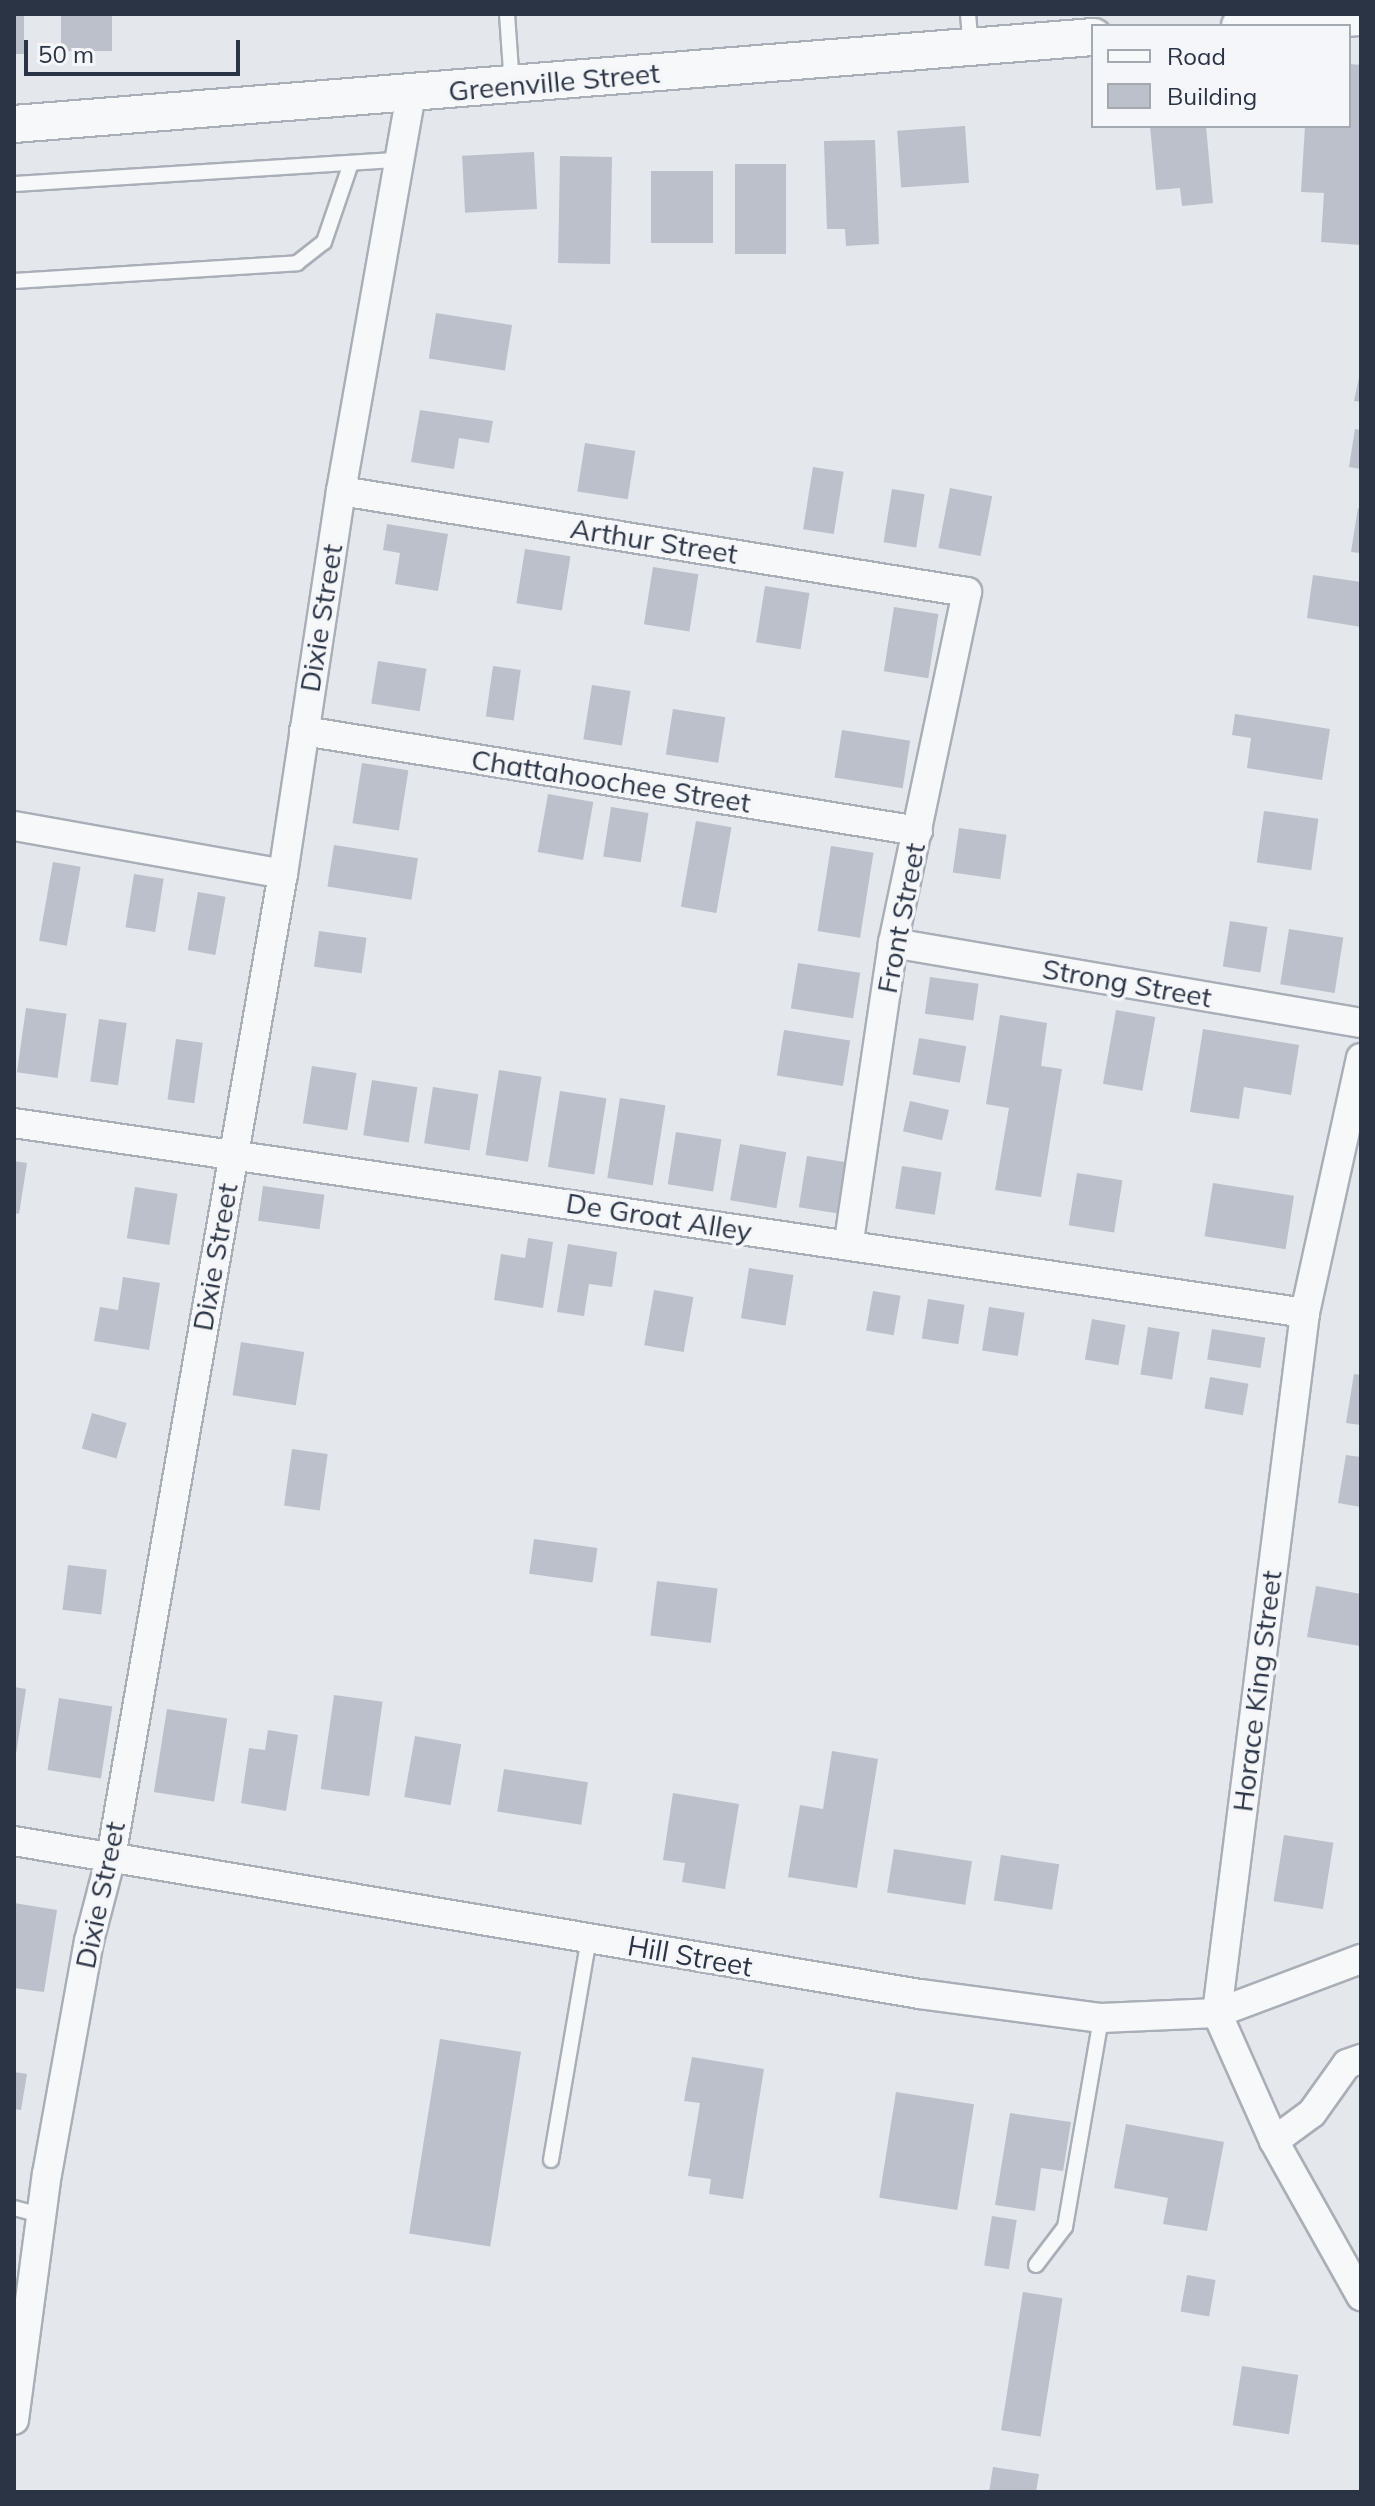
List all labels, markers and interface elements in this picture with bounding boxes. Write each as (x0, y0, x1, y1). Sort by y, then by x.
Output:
scale bar (28, 24, 244, 74)
legend (1091, 24, 1351, 128)
text: 50 m (38, 39, 94, 69)
text: Road (1167, 41, 1226, 71)
street label: Greenville Street (447, 56, 661, 108)
text: Building (1167, 81, 1257, 111)
street label: Arthur Street (568, 511, 740, 571)
street label: Dixie Street (293, 542, 349, 694)
street label: Chattahoochee Street (469, 742, 753, 820)
street label: Front Street (870, 840, 932, 996)
street label: Strong Street (1040, 952, 1214, 1014)
street label: Dixie Street (186, 1181, 244, 1333)
street label: De Groat Alley (564, 1186, 754, 1248)
street label: Horace King Street (1226, 1568, 1288, 1814)
street label: Dixie Street (68, 1819, 132, 1971)
street label: Hill Street (625, 1928, 755, 1984)

